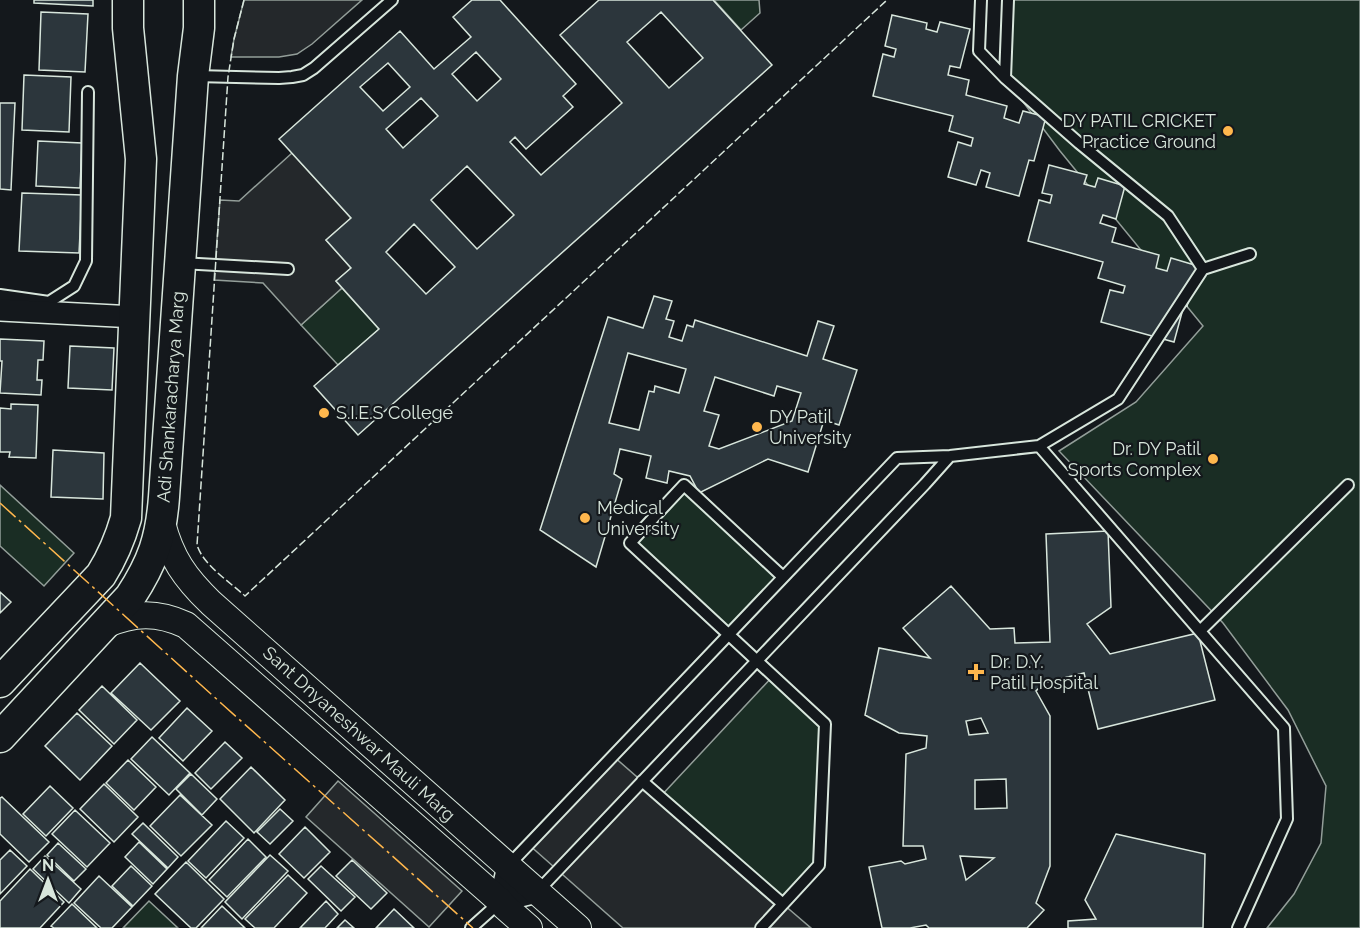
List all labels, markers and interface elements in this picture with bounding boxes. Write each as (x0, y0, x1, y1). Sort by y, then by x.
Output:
place label: DY PATIL CRICKET Practice Ground (1063, 110, 1216, 152)
marker: DY PATIL CRICKET Practice Ground (1221, 124, 1235, 138)
street label: Adi Shankaracharya Marg (153, 291, 188, 503)
place label: S.I.E.S College (336, 402, 454, 423)
marker: S.I.E.S College (317, 406, 331, 420)
place label: DY Patil University (769, 406, 852, 448)
marker: DY Patil University (750, 420, 764, 434)
place label: Dr. DY Patil Sports Complex (1068, 438, 1201, 480)
marker: Dr. DY Patil Sports Complex (1206, 452, 1220, 466)
place label: Medical University (597, 497, 680, 539)
marker: Medical University (578, 511, 592, 525)
street label: Sant Dnyaneshwar Mauli Marg (259, 642, 460, 826)
place label: Dr. D.Y. Patil Hospital (990, 651, 1098, 693)
marker: Dr. D.Y. Patil Hospital (967, 663, 985, 681)
north arrow (18, 850, 78, 910)
text: N (42, 856, 54, 875)

